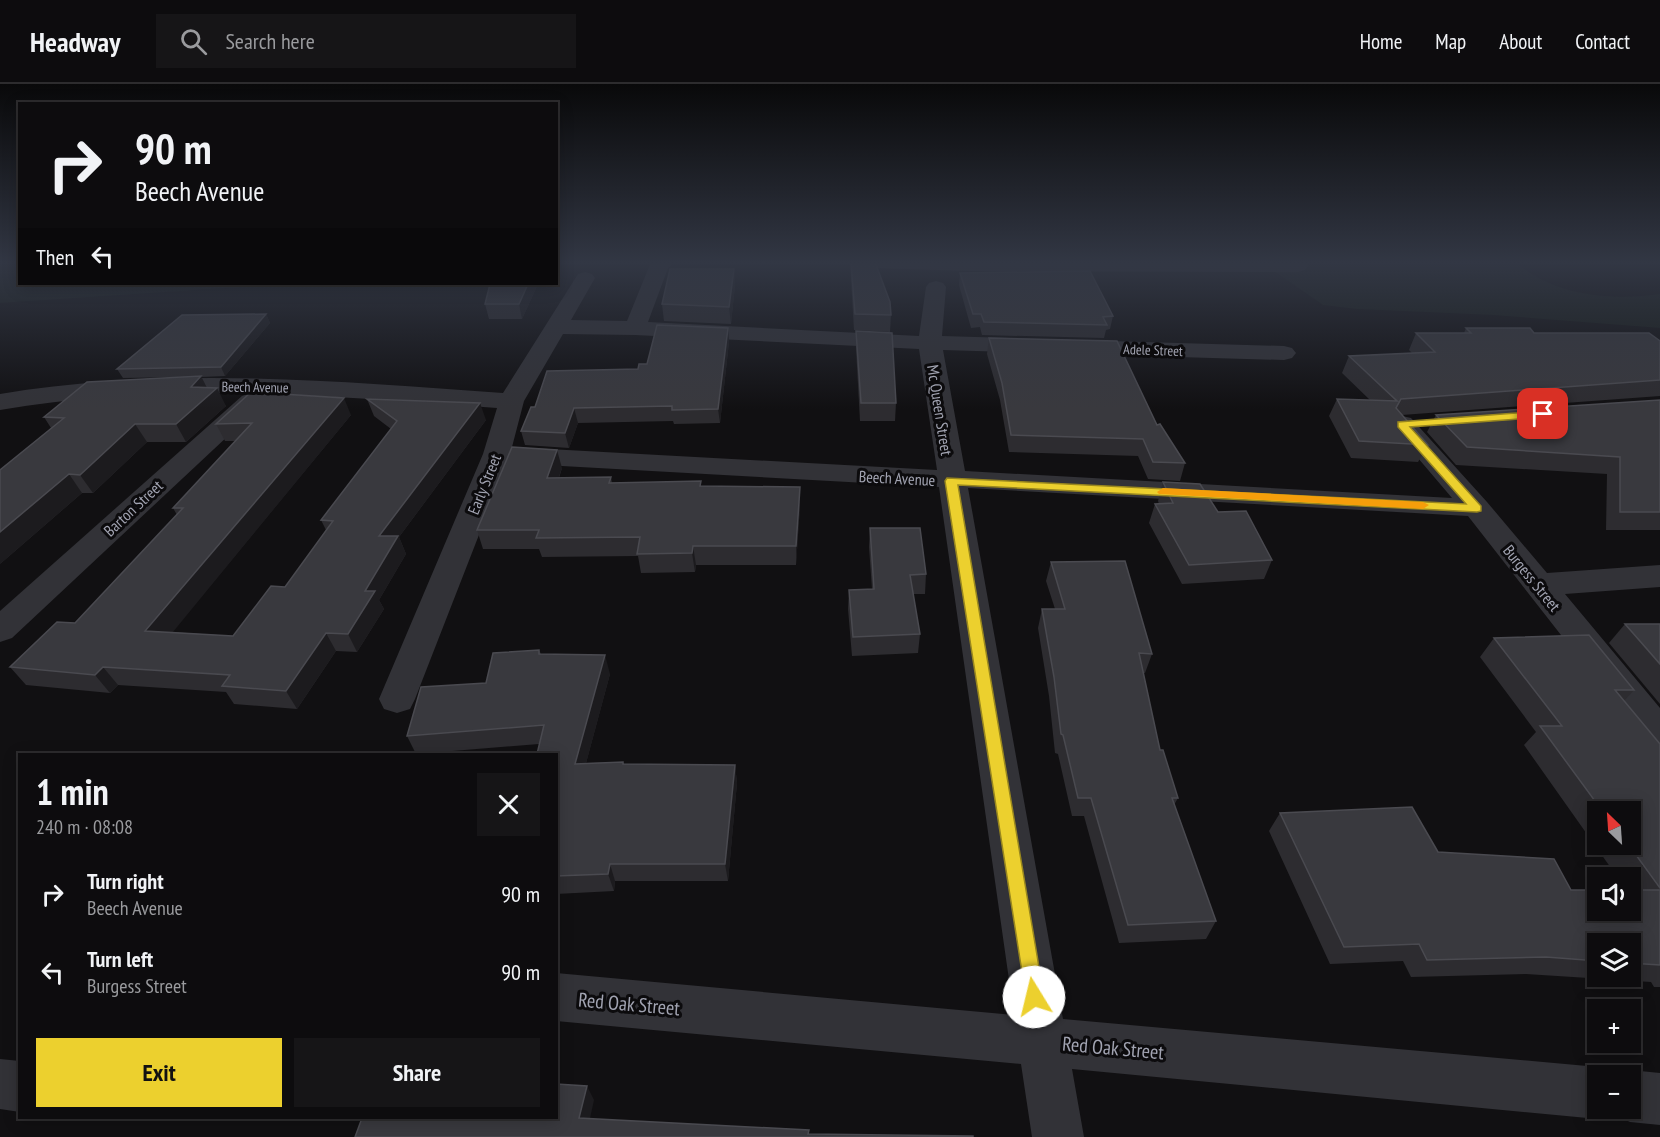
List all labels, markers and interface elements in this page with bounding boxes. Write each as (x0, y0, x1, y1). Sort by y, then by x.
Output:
search box (156, 14, 576, 68)
text: Headway (30, 23, 120, 60)
icon: search (177, 25, 210, 58)
text: Search here (225, 27, 315, 55)
text: Home (1360, 28, 1402, 55)
text: Map (1435, 28, 1466, 55)
text: About (1499, 28, 1542, 55)
text: Contact (1575, 28, 1630, 55)
text: 90 m (135, 121, 212, 176)
icon: right (36, 126, 114, 204)
text: Beech Avenue (135, 174, 264, 208)
icon: left (86, 240, 119, 273)
text: Then (36, 243, 74, 271)
street label: Adele Street (1123, 340, 1183, 360)
street label: Mc Queen Street (923, 363, 957, 457)
street label: Beech Avenue (221, 377, 289, 397)
pin (1517, 388, 1568, 439)
icon: arrive (1526, 397, 1559, 430)
street label: Early Street (463, 450, 505, 517)
street label: Beech Avenue (858, 466, 936, 490)
street label: Barton Street (99, 475, 167, 540)
street label: Burgess Street (1499, 541, 1565, 616)
text: 1 min (36, 768, 109, 815)
button: close (477, 773, 540, 836)
north arrow (1587, 801, 1641, 855)
map controls (1587, 801, 1641, 1119)
text: 240 m · 08:08 (36, 814, 133, 840)
text: Turn right (87, 867, 164, 895)
button: sound (1587, 867, 1641, 921)
icon: right (36, 878, 69, 911)
text: 90 m (501, 880, 540, 908)
text: Beech Avenue (87, 895, 183, 921)
button: layers (1587, 933, 1641, 987)
text: Turn left (87, 945, 153, 973)
icon: left (36, 956, 69, 989)
text: 90 m (501, 958, 540, 986)
position arrow (1002, 965, 1066, 1029)
text: Burgess Street (87, 973, 187, 999)
street label: Red Oak Street (577, 987, 681, 1021)
button: + (1587, 999, 1641, 1053)
street label: Red Oak Street (1061, 1031, 1165, 1065)
button: Exit (36, 1038, 282, 1107)
button: Share (294, 1038, 540, 1107)
button: − (1587, 1065, 1641, 1119)

